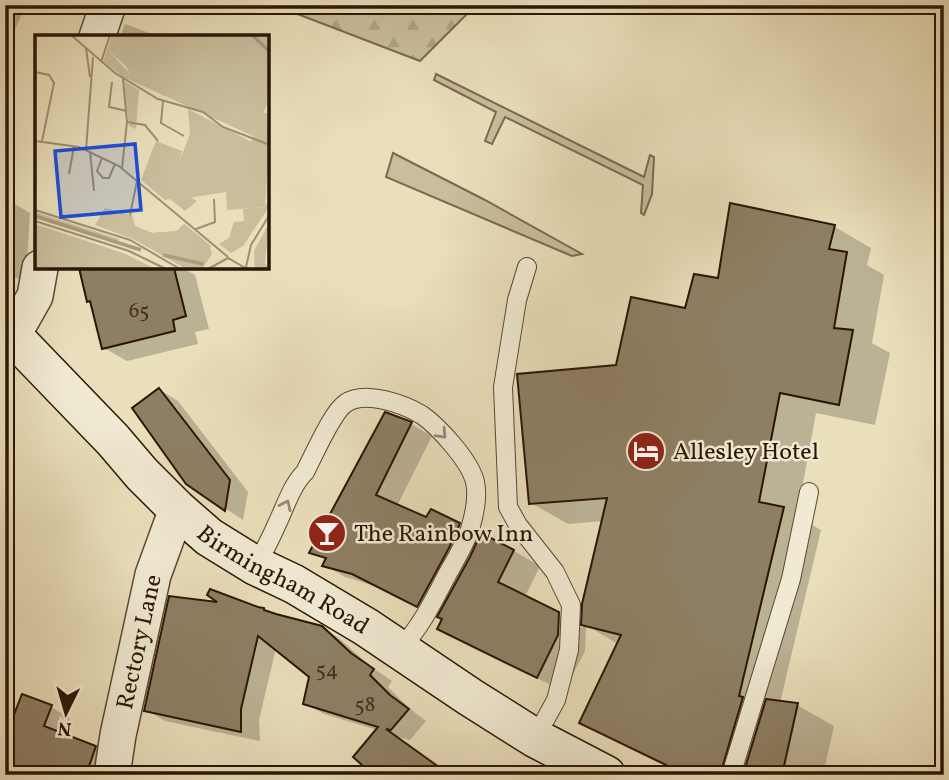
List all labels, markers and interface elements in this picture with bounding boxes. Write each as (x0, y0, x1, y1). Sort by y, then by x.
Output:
inset map (35, 35, 270, 270)
house number: 65 (129, 297, 149, 326)
one-way arrow (434, 426, 446, 439)
hotel icon: Allesley Hotel (625, 430, 667, 472)
place label: Allesley Hotel (673, 436, 819, 470)
one-way arrow (278, 500, 292, 512)
bar icon: The Rainbow Inn (306, 512, 348, 554)
street label: Birmingham Road (188, 518, 375, 644)
place label: The Rainbow Inn (354, 518, 533, 552)
street label: Rectory Lane (109, 571, 172, 713)
house number: 54 (316, 656, 338, 685)
north arrow (32, 678, 102, 748)
house number: 58 (355, 691, 375, 720)
text: N (56, 714, 73, 741)

